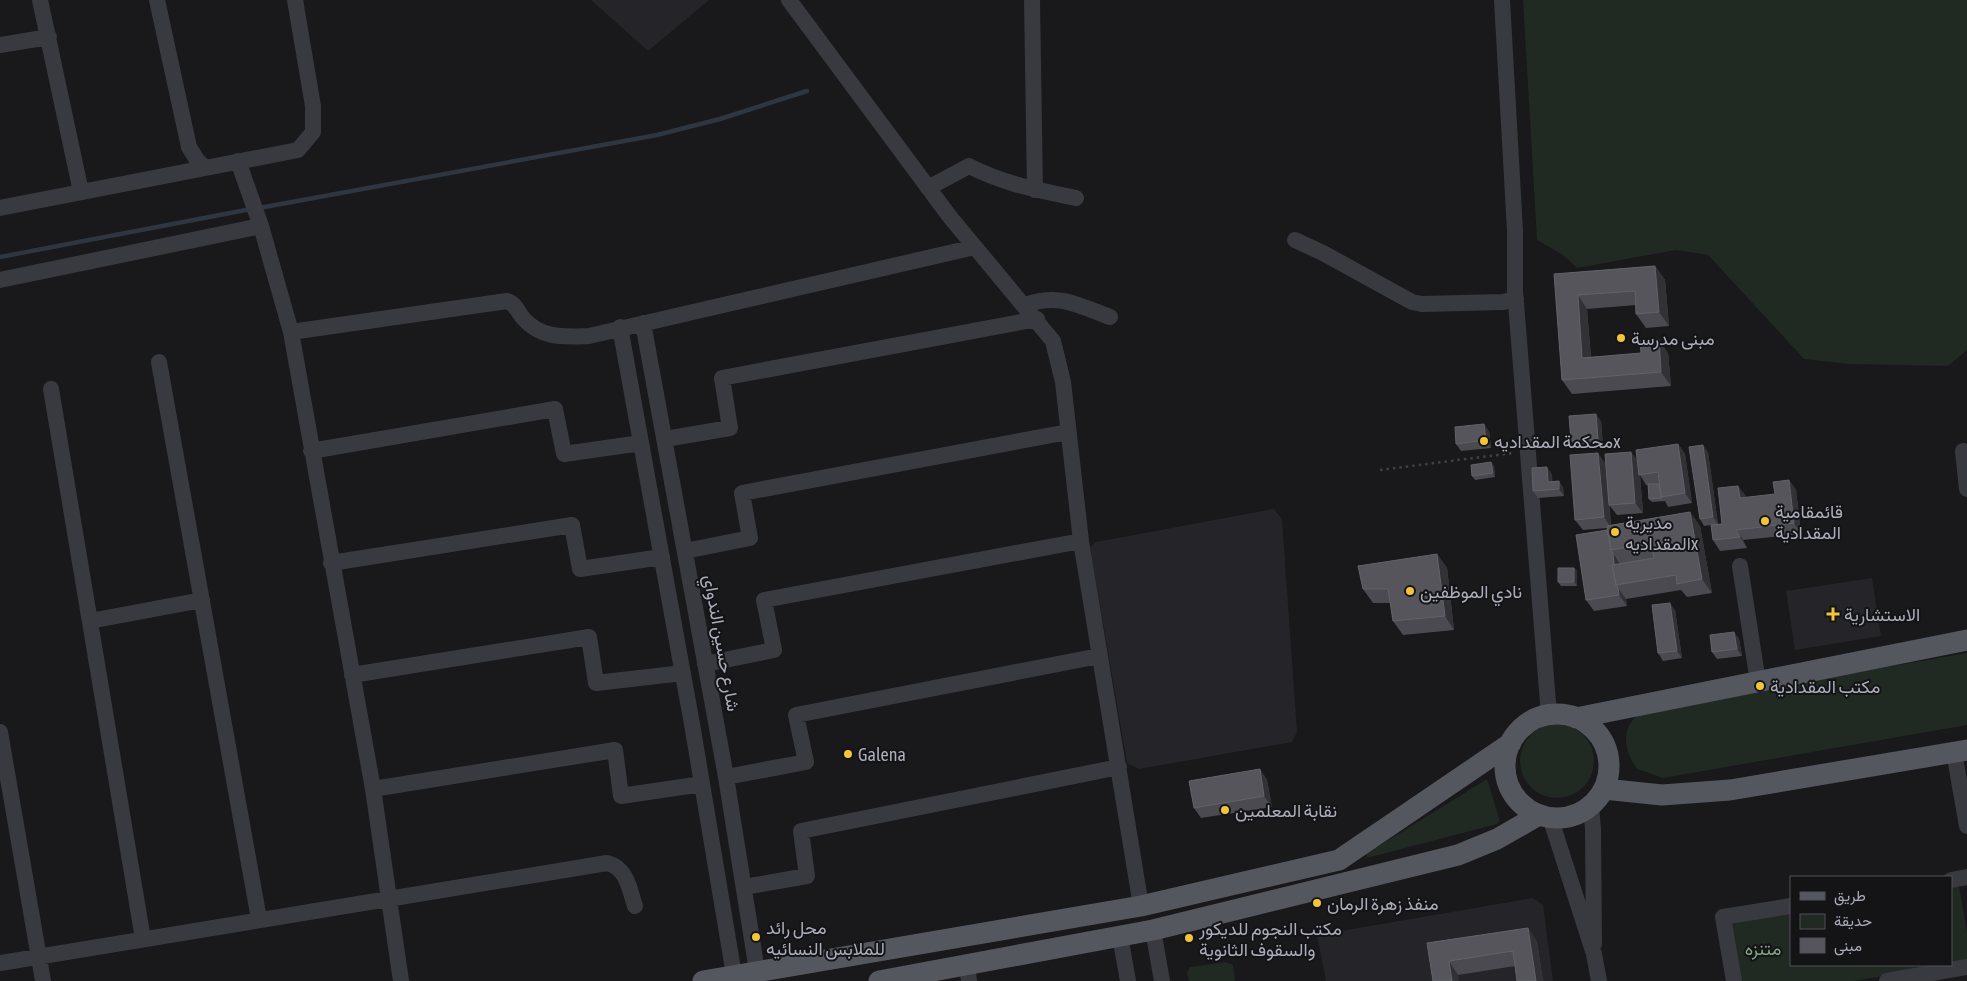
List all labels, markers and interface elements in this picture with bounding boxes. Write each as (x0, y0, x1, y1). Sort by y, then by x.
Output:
place label: مبنى مدرسة (1631, 328, 1715, 350)
marker: مبنى مدرسة (1615, 332, 1627, 344)
place label: محكمة المقداديهx (1494, 431, 1620, 452)
marker: محكمة المقداديهx (1478, 435, 1490, 447)
place label: قائمقامية المقدادية (1775, 501, 1843, 543)
place label: مديرية المقداديهx (1625, 512, 1698, 554)
marker: قائمقامية المقدادية (1759, 515, 1771, 527)
marker: مديرية المقداديهx (1609, 526, 1621, 538)
street label: شارع حسين الندواي (695, 573, 744, 714)
place label: نادي الموظفين (1420, 581, 1522, 607)
marker: نادي الموظفين (1404, 585, 1416, 597)
place label: الاستشارية (1844, 604, 1920, 626)
marker: الاستشارية (1826, 607, 1840, 621)
place label: مكتب المقدادية (1770, 676, 1880, 697)
marker: مكتب المقدادية (1754, 680, 1766, 692)
place label: Galena (858, 744, 906, 765)
marker: Galena (842, 748, 854, 760)
place label: نقابة المعلمين (1235, 800, 1337, 822)
marker: نقابة المعلمين (1219, 804, 1231, 816)
legend (1790, 876, 1952, 966)
text: طريق (1834, 887, 1866, 906)
place label: منفذ زهرة الرمان (1327, 893, 1439, 915)
marker: منفذ زهرة الرمان (1311, 897, 1323, 909)
text: حديقة (1834, 912, 1872, 930)
place label: محل رائد للملابس النسائيه (766, 917, 885, 960)
place label: مكتب النجوم للديكور والسقوف الثانوية (1198, 918, 1342, 961)
marker: محل رائد للملابس النسائيه (750, 931, 762, 943)
marker: مكتب النجوم للديكور والسقوف الثانوية (1183, 932, 1195, 944)
text: مبنى (1834, 937, 1862, 956)
park label: متنزه (1745, 938, 1781, 960)

